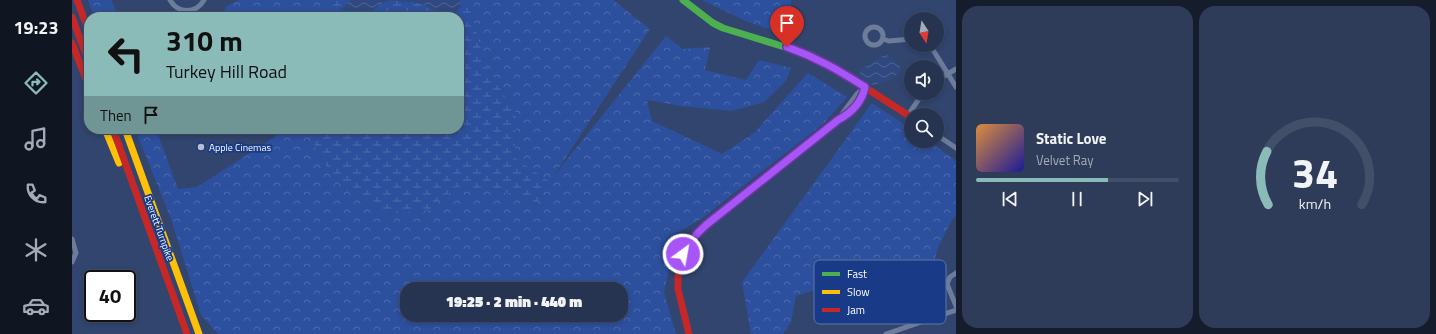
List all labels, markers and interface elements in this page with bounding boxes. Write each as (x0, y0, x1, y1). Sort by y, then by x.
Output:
pin (770, 6, 804, 47)
icon: arrive (776, 12, 798, 34)
north arrow (904, 12, 944, 52)
map controls (904, 12, 944, 148)
text: 19:23 (14, 14, 58, 41)
text: 310 m (166, 19, 243, 62)
icon: left (100, 28, 152, 80)
text: Turkey Hill Road (166, 58, 287, 85)
button: sound (904, 60, 944, 100)
icon: directions (22, 69, 50, 97)
text: Then (100, 104, 132, 127)
icon: arrive (140, 104, 162, 126)
button: search (904, 108, 944, 148)
icon: music (22, 125, 50, 153)
text: Static Love (1036, 127, 1107, 150)
place label: Apple Cinemas (209, 140, 271, 155)
text: 34 (1291, 141, 1338, 204)
marker: Apple Cinemas (196, 142, 206, 152)
text: Velvet Ray (1036, 150, 1094, 170)
icon: phone (22, 180, 50, 208)
icon: previous (999, 188, 1021, 210)
icon: pause (1066, 188, 1088, 210)
icon: next (1134, 188, 1156, 210)
street label: Everett Turnpike (140, 193, 178, 263)
text: km/h (1298, 193, 1331, 215)
position arrow (662, 233, 704, 275)
icon: climate (22, 236, 50, 264)
legend (814, 260, 946, 324)
text: Fast (847, 266, 867, 282)
speed limit sign: 40 (84, 270, 136, 322)
text: Slow (847, 284, 870, 300)
text: 19:25 · 2 min · 440 m (446, 290, 582, 313)
icon: car (22, 292, 50, 320)
text: Jam (847, 302, 865, 318)

